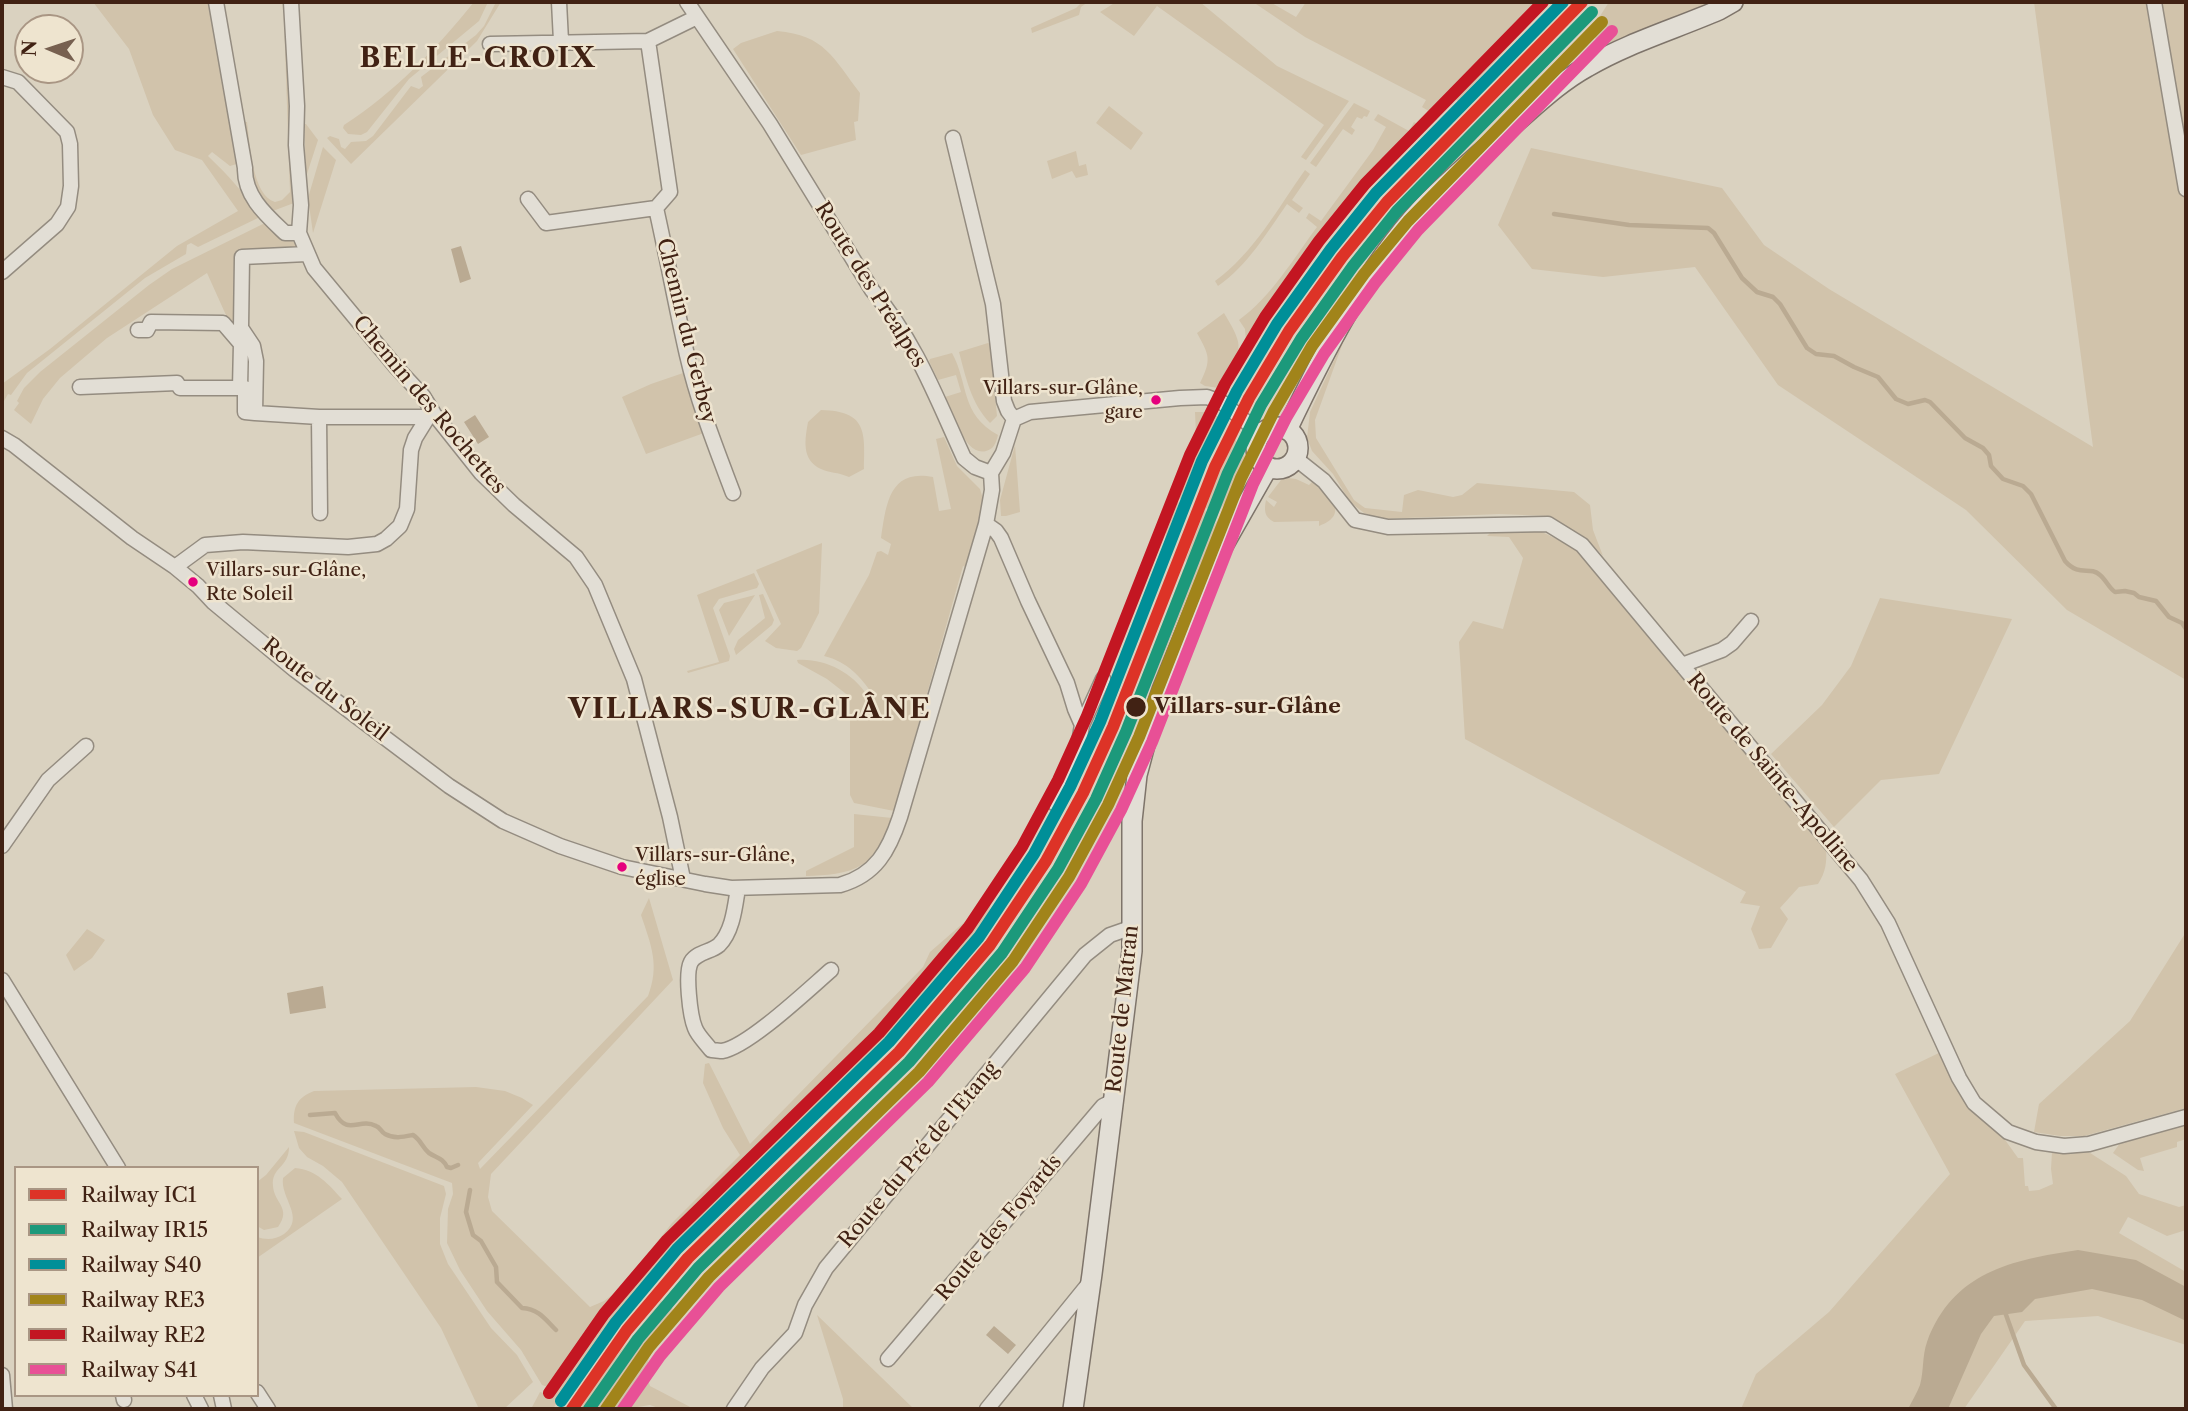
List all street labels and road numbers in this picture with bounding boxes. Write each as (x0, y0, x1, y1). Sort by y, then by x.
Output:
street label: Route des Préalpes (809, 198, 931, 372)
street label: Chemin du Gerbey (651, 236, 721, 426)
street label: Chemin des Rochettes (347, 311, 511, 499)
street label: Route du Soleil (257, 633, 393, 747)
street label: Route de Sainte-Apolline (1681, 668, 1863, 878)
street label: Route de Matran (1102, 924, 1144, 1094)
street label: Route du Pré de l'Etang (834, 1057, 1004, 1253)
street label: Route des Foyards (931, 1150, 1067, 1306)

